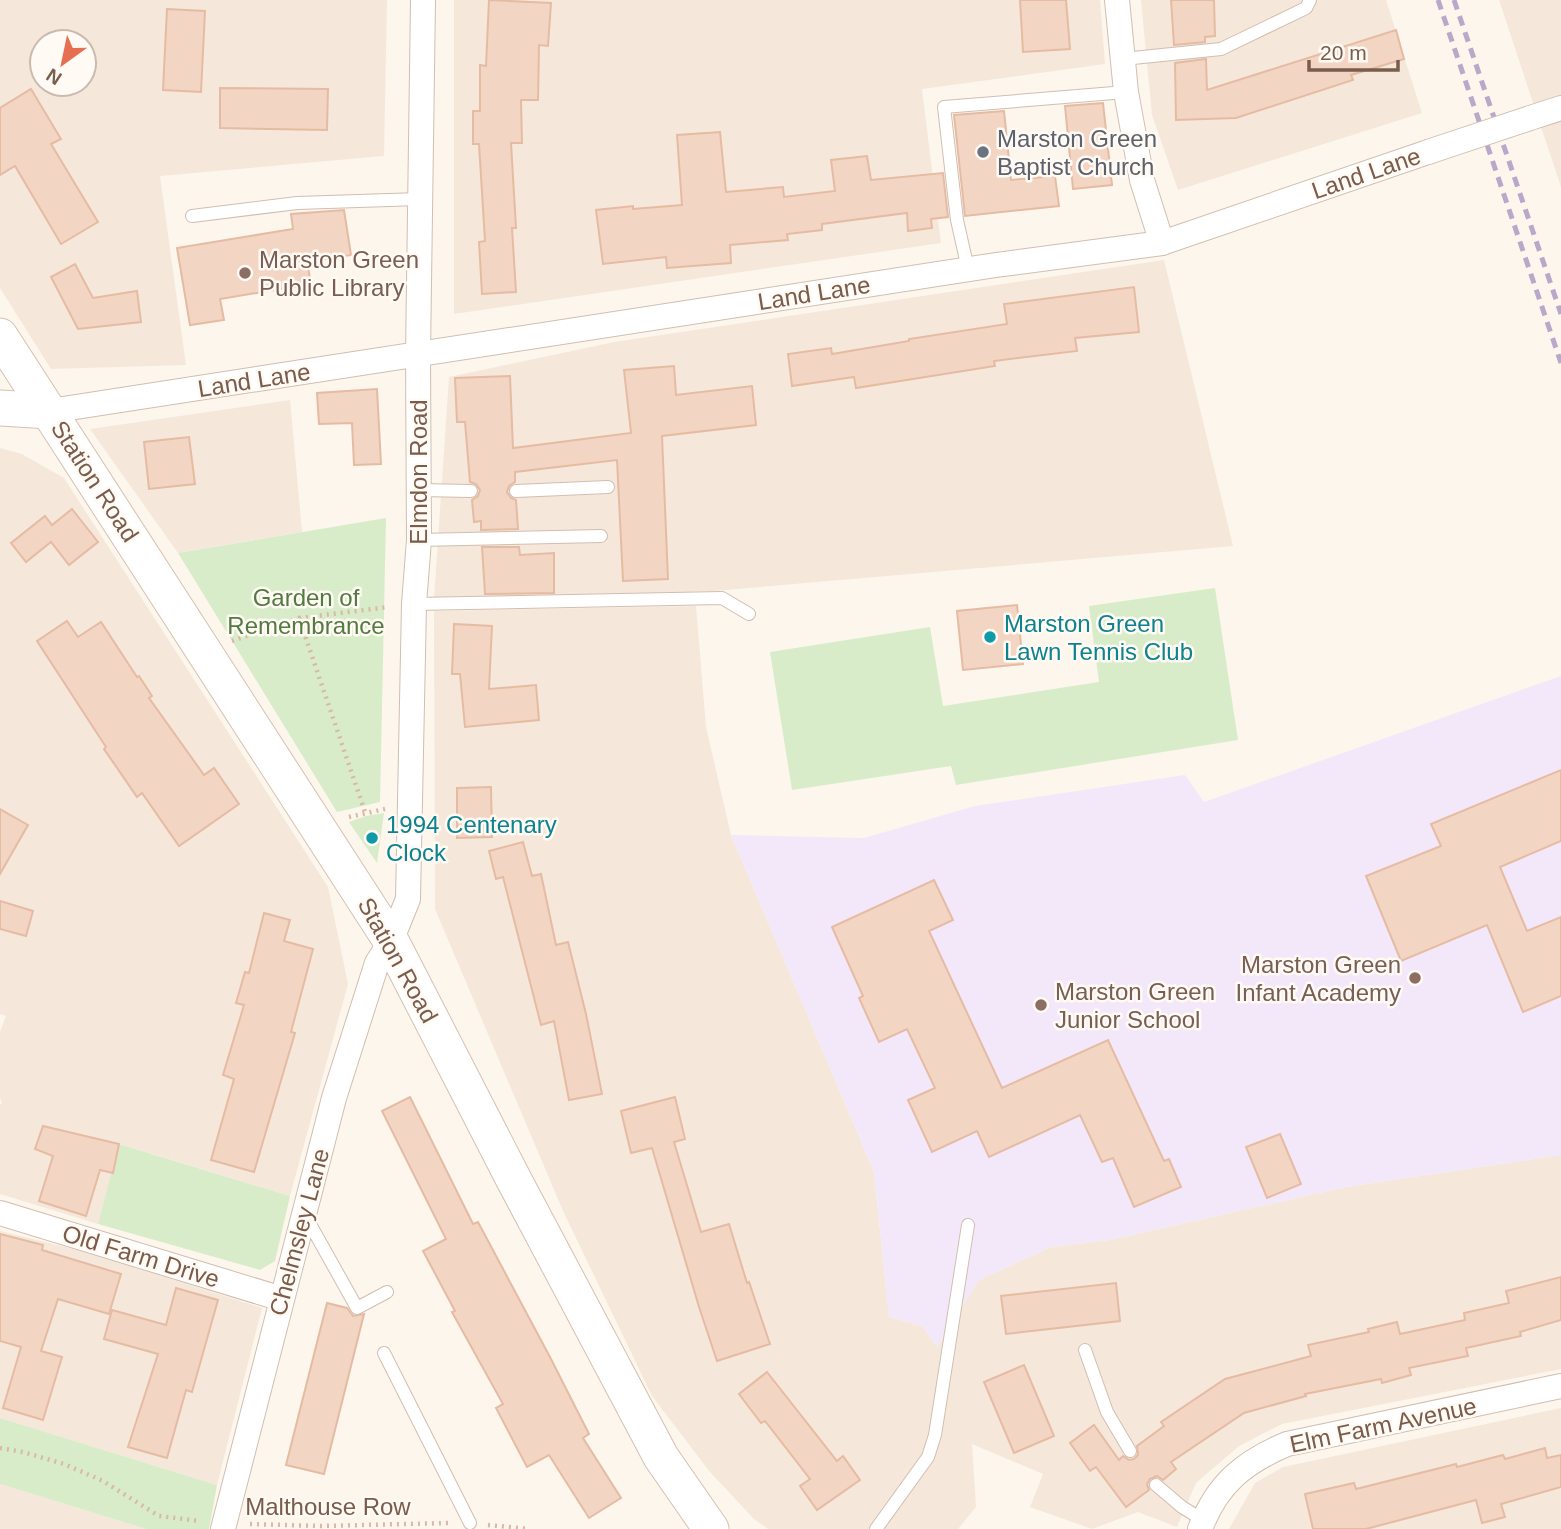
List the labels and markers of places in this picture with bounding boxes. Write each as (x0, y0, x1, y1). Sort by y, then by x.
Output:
place label: Marston Green Baptist Church (997, 125, 1157, 180)
marker: Marston Green Baptist Church (975, 144, 991, 160)
place label: Marston Green Public Library (259, 246, 419, 301)
marker: Marston Green Public Library (237, 265, 253, 281)
place label: Marston Green Lawn Tennis Club (1004, 610, 1193, 665)
marker: Marston Green Lawn Tennis Club (982, 629, 998, 645)
place label: 1994 Centenary Clock (386, 811, 557, 866)
marker: 1994 Centenary Clock (364, 830, 380, 846)
place label: Marston Green Infant Academy (1236, 951, 1401, 1006)
marker: Marston Green Infant Academy (1407, 970, 1423, 986)
place label: Marston Green Junior School (1055, 978, 1215, 1033)
marker: Marston Green Junior School (1033, 997, 1049, 1013)

